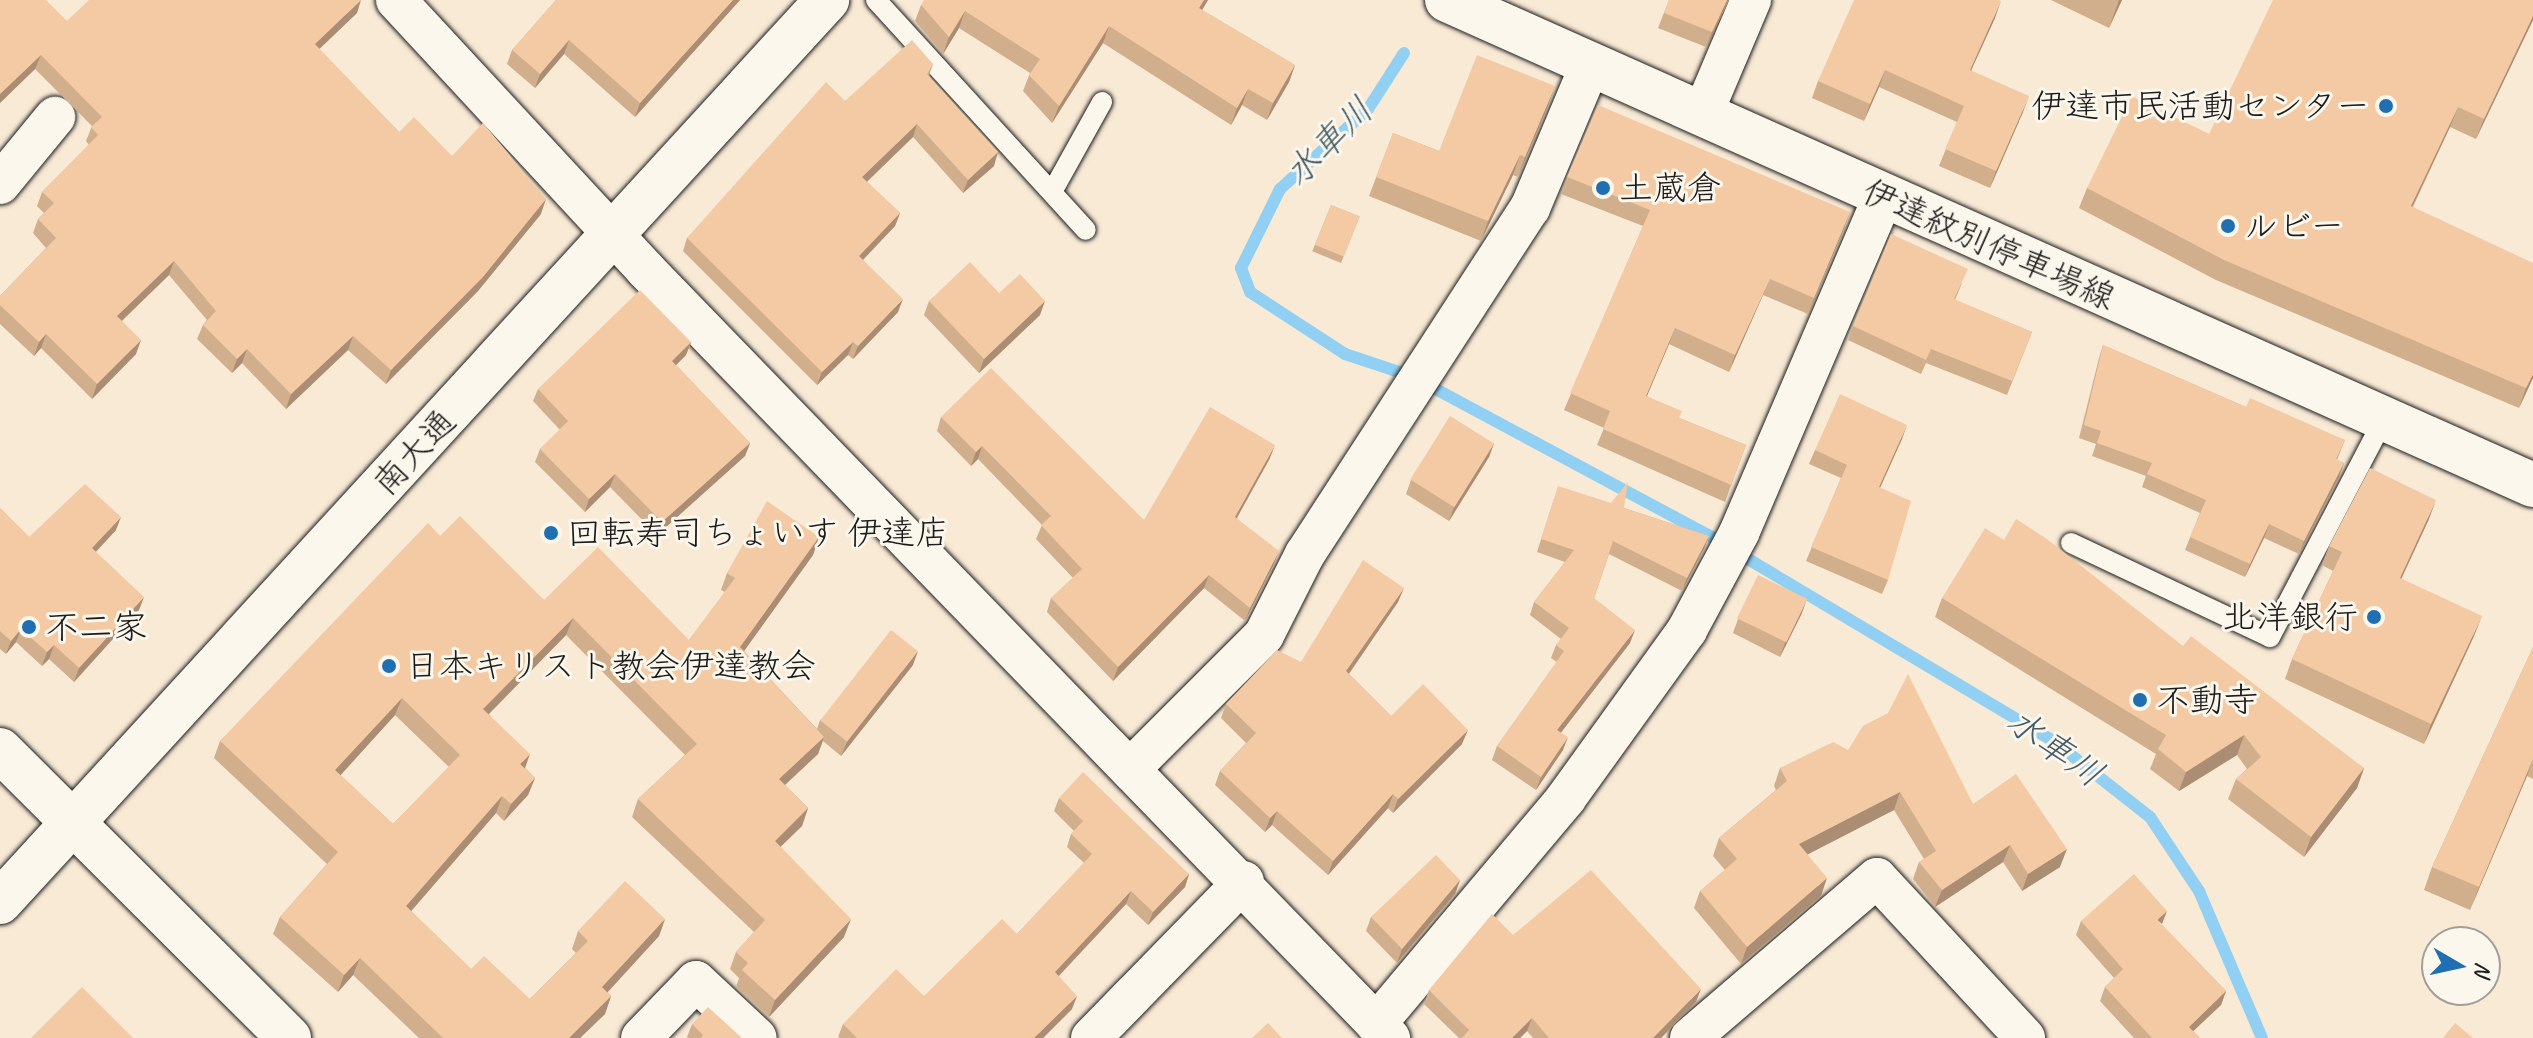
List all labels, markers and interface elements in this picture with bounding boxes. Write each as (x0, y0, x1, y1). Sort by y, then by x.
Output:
place label: 伊達市民活動センター (2030, 86, 2370, 126)
water label: 水車川 (1276, 89, 1382, 195)
marker: 伊達市民活動センター (2377, 97, 2395, 115)
place label: 土蔵倉 (1619, 168, 1721, 208)
street label: 伊達紋別停車場線 (1856, 170, 2122, 318)
marker: 土蔵倉 (1594, 179, 1612, 197)
place label: ルビー (2244, 206, 2344, 246)
marker: ルビー (2219, 217, 2237, 235)
street label: 南大通 (364, 401, 464, 503)
place label: 回転寿司ちょいす 伊達店 (567, 513, 949, 553)
marker: 回転寿司ちょいす 伊達店 (542, 524, 560, 542)
place label: 北洋銀行 (2222, 597, 2358, 637)
place label: 不二家 (45, 607, 147, 647)
marker: 北洋銀行 (2365, 608, 2383, 626)
marker: 不二家 (20, 618, 38, 636)
place label: 日本キリスト教会伊達教会 (405, 646, 813, 686)
marker: 日本キリスト教会伊達教会 (380, 657, 398, 675)
place label: 不動寺 (2156, 680, 2258, 720)
marker: 不動寺 (2131, 691, 2149, 709)
water label: 水車川 (1998, 699, 2112, 797)
north arrow (2421, 926, 2501, 1006)
text: N (2468, 961, 2498, 978)

